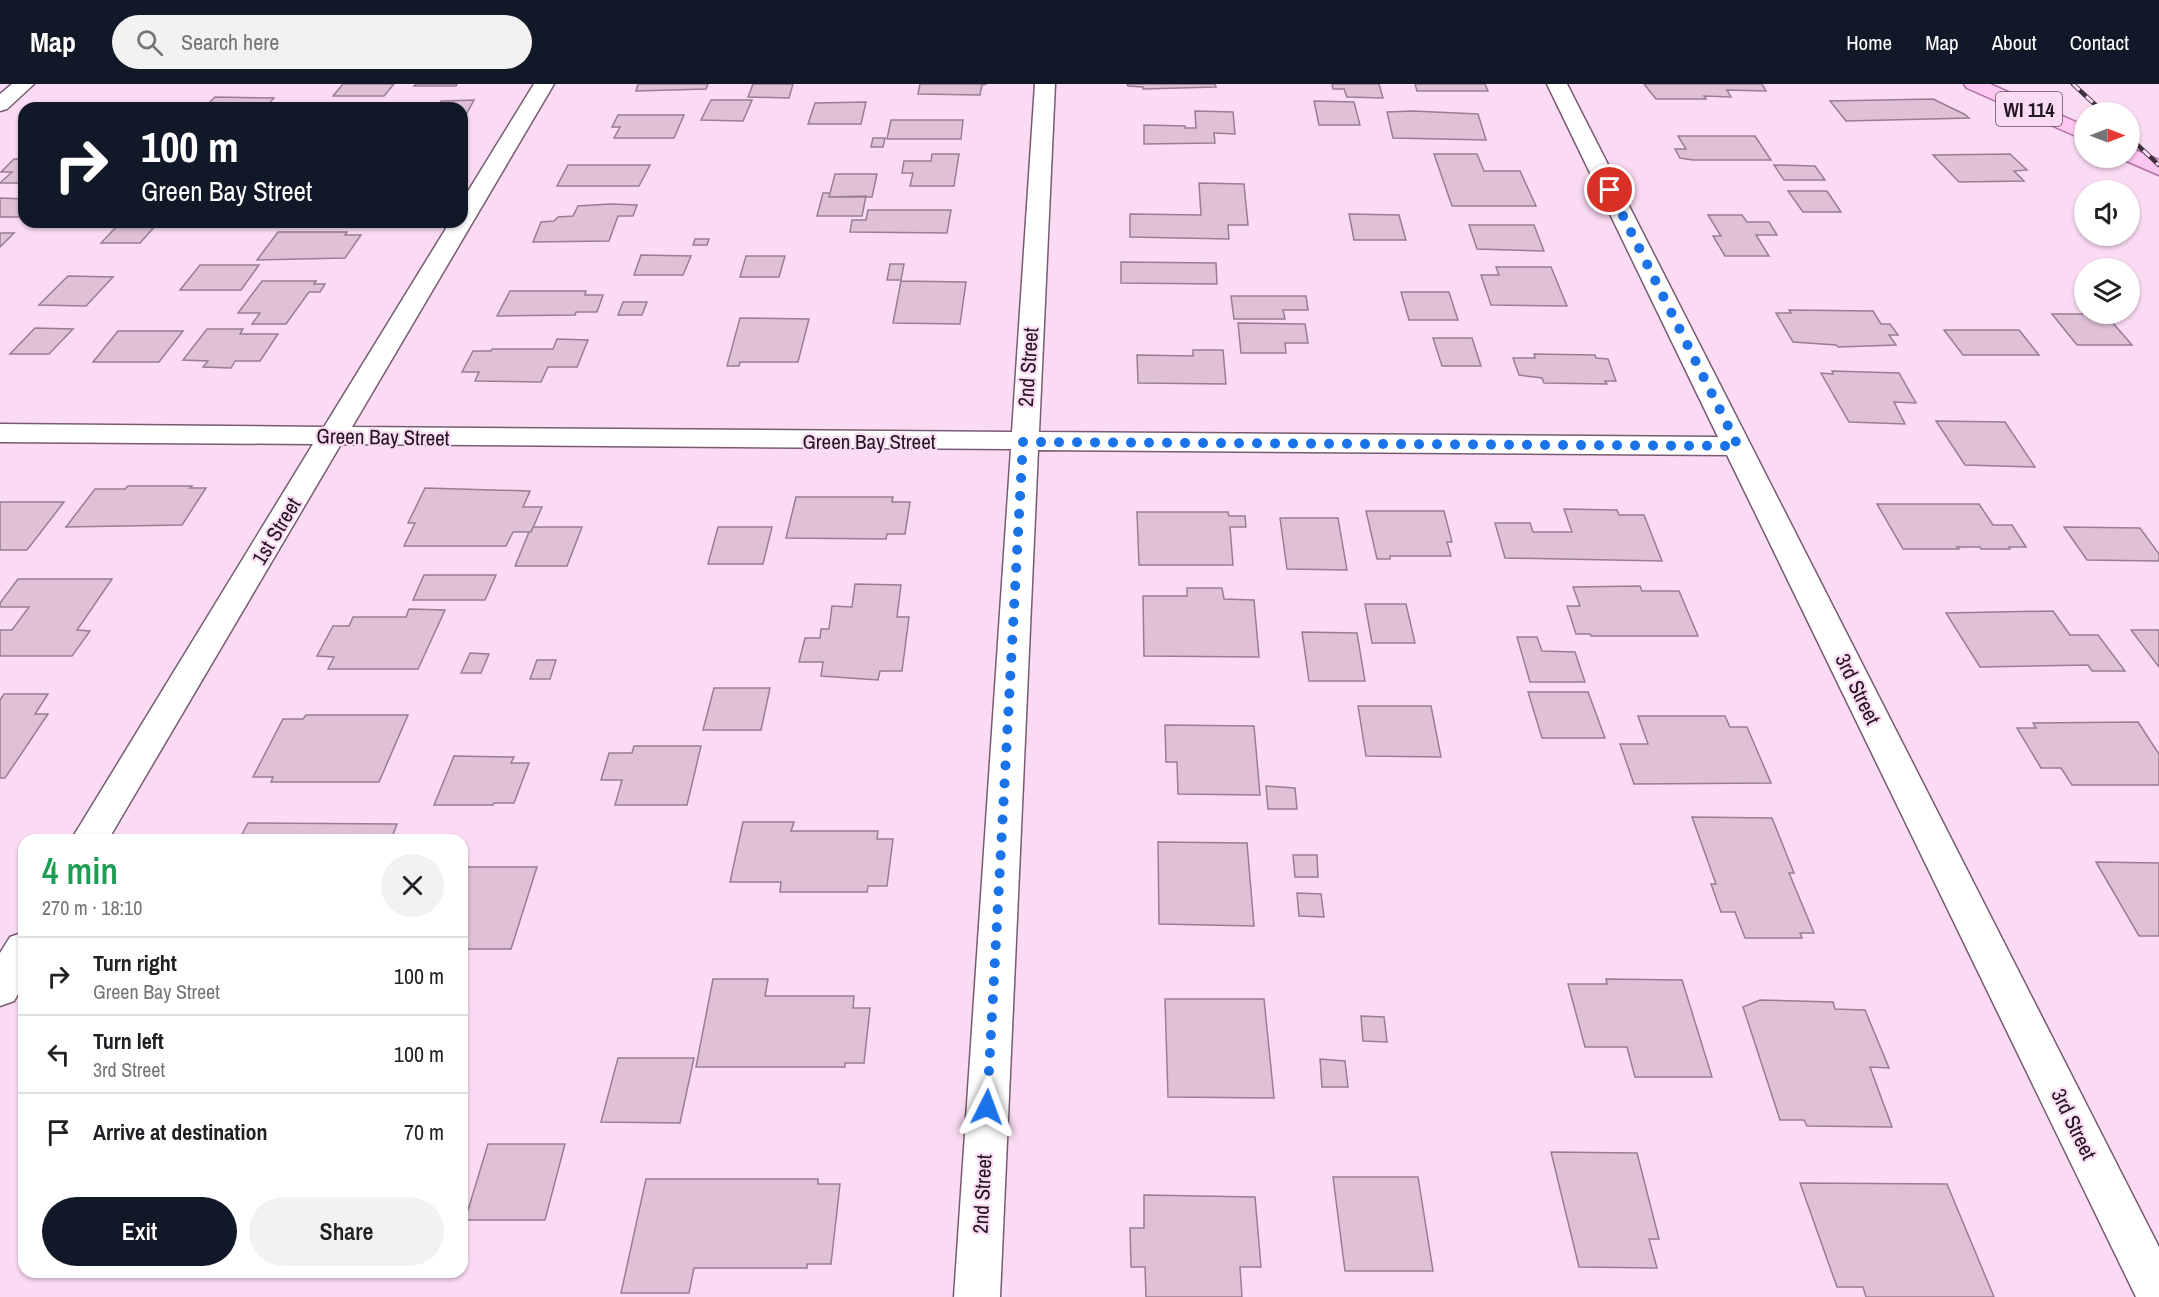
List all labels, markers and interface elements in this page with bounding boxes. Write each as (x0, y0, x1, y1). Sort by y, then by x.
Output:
search box (112, 15, 532, 69)
text: Map (30, 23, 76, 61)
icon: search (133, 26, 166, 59)
text: Search here (181, 27, 279, 57)
text: Home (1846, 28, 1892, 57)
text: Map (1925, 28, 1959, 57)
text: About (1992, 28, 2037, 57)
text: Contact (2070, 28, 2129, 57)
road number: WI 114 (1996, 92, 2062, 126)
north arrow (2074, 102, 2140, 168)
map controls (2074, 102, 2140, 324)
text: 100 m (141, 119, 239, 175)
icon: right (42, 126, 120, 204)
pin (1584, 164, 1635, 215)
text: Green Bay Street (141, 173, 312, 209)
icon: arrive (1593, 173, 1626, 206)
button: sound (2074, 180, 2140, 246)
button: layers (2074, 258, 2140, 324)
street label: 2nd Street (1011, 326, 1045, 408)
street label: Green Bay Street (316, 421, 450, 453)
street label: Green Bay Street (802, 427, 936, 456)
street label: 1st Street (245, 492, 308, 570)
street label: 3rd Street (1828, 649, 1888, 730)
text: 4 min (42, 847, 118, 895)
button: close (381, 854, 444, 917)
text: 270 m · 18:10 (42, 894, 142, 921)
text: Turn right (93, 948, 177, 978)
icon: right (42, 960, 75, 993)
text: 100 m (394, 961, 444, 991)
text: Green Bay Street (93, 978, 220, 1005)
text: Turn left (93, 1026, 164, 1056)
icon: left (42, 1038, 75, 1071)
text: 100 m (394, 1039, 444, 1069)
text: 3rd Street (93, 1056, 165, 1083)
position arrow (955, 1075, 1019, 1139)
street label: 3rd Street (2044, 1084, 2104, 1165)
icon: arrive (42, 1116, 75, 1149)
text: Arrive at destination (93, 1117, 267, 1147)
text: 70 m (404, 1117, 444, 1147)
street label: 2nd Street (965, 1153, 999, 1234)
button: Exit (42, 1197, 237, 1266)
button: Share (249, 1197, 444, 1266)

